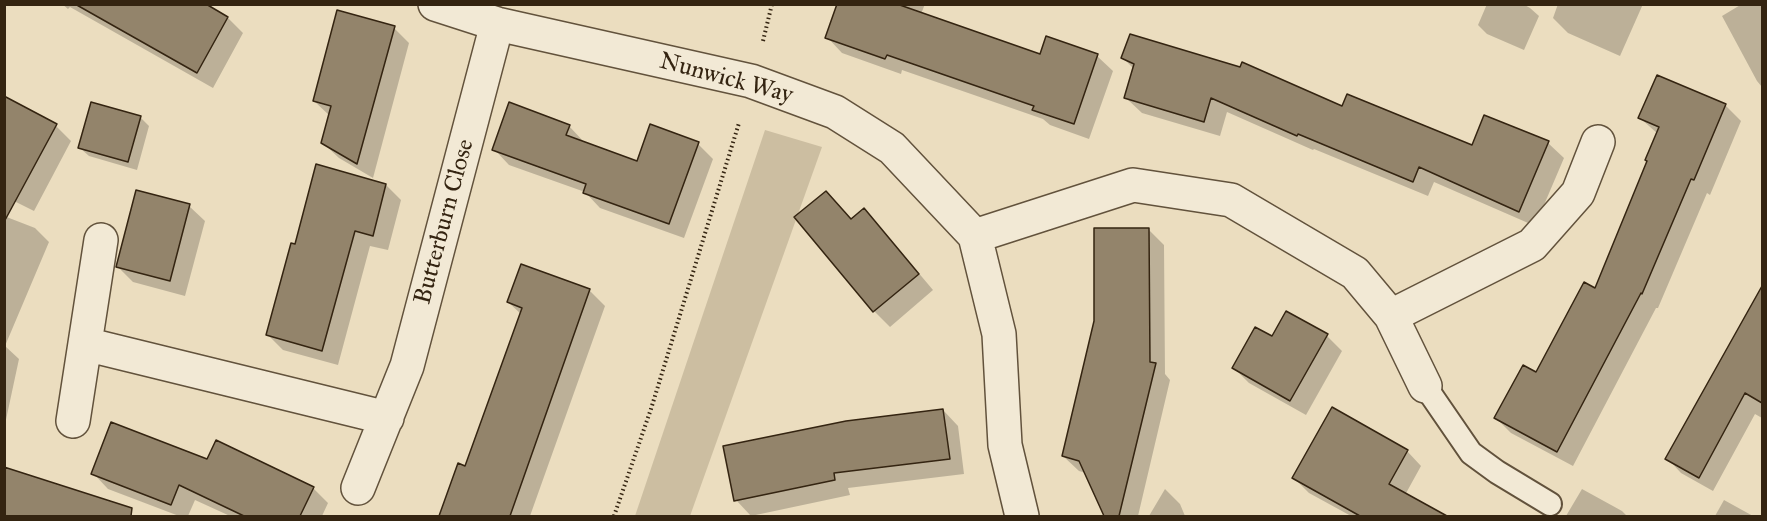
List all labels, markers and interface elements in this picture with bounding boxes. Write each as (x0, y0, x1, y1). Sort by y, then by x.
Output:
street label: Nunwick Way (656, 47, 796, 111)
street label: Butterburn Close (409, 136, 481, 308)

